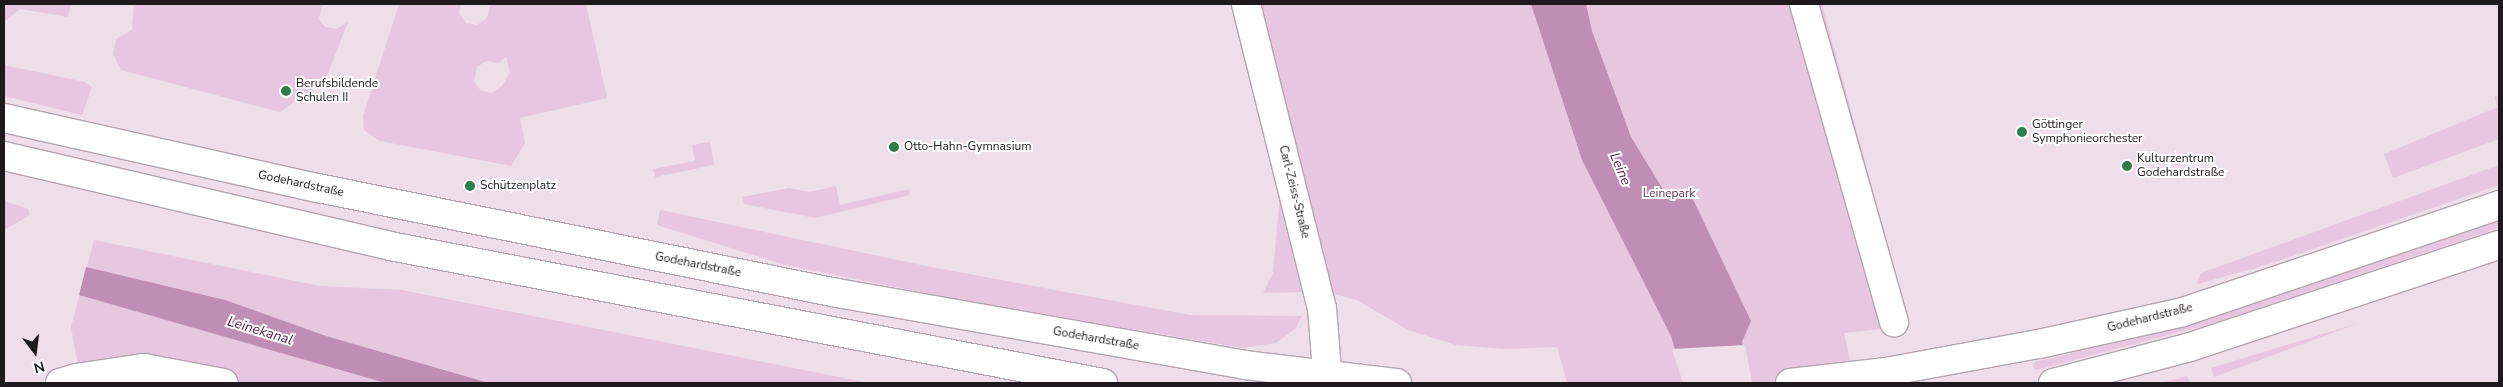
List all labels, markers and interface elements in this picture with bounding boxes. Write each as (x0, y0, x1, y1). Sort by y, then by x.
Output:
place label: Berufsbildende Schulen II (296, 77, 378, 105)
marker: Berufsbildende Schulen II (280, 85, 292, 97)
place label: Göttinger Symphonieorchester (2032, 118, 2142, 146)
marker: Göttinger Symphonieorchester (2016, 126, 2028, 138)
place label: Otto-Hahn-Gymnasium (904, 140, 1031, 154)
marker: Otto-Hahn-Gymnasium (888, 141, 900, 153)
street label: Carl-Zeiss-Straße (1275, 144, 1313, 240)
water label: Leine (1606, 150, 1634, 188)
place label: Kulturzentrum Godehardstraße (2137, 152, 2224, 180)
marker: Kulturzentrum Godehardstraße (2121, 160, 2133, 172)
street label: Godehardstraße (257, 168, 345, 200)
place label: Schützenplatz (480, 179, 556, 193)
marker: Schützenplatz (464, 180, 476, 192)
park label: Leinepark (1643, 187, 1695, 201)
street label: Godehardstraße (654, 250, 742, 280)
street label: Godehardstraße (2106, 300, 2194, 336)
water label: Leinekanal (225, 313, 295, 349)
street label: Godehardstraße (1052, 324, 1140, 354)
north arrow (10, 327, 60, 377)
text: N (31, 356, 47, 378)

